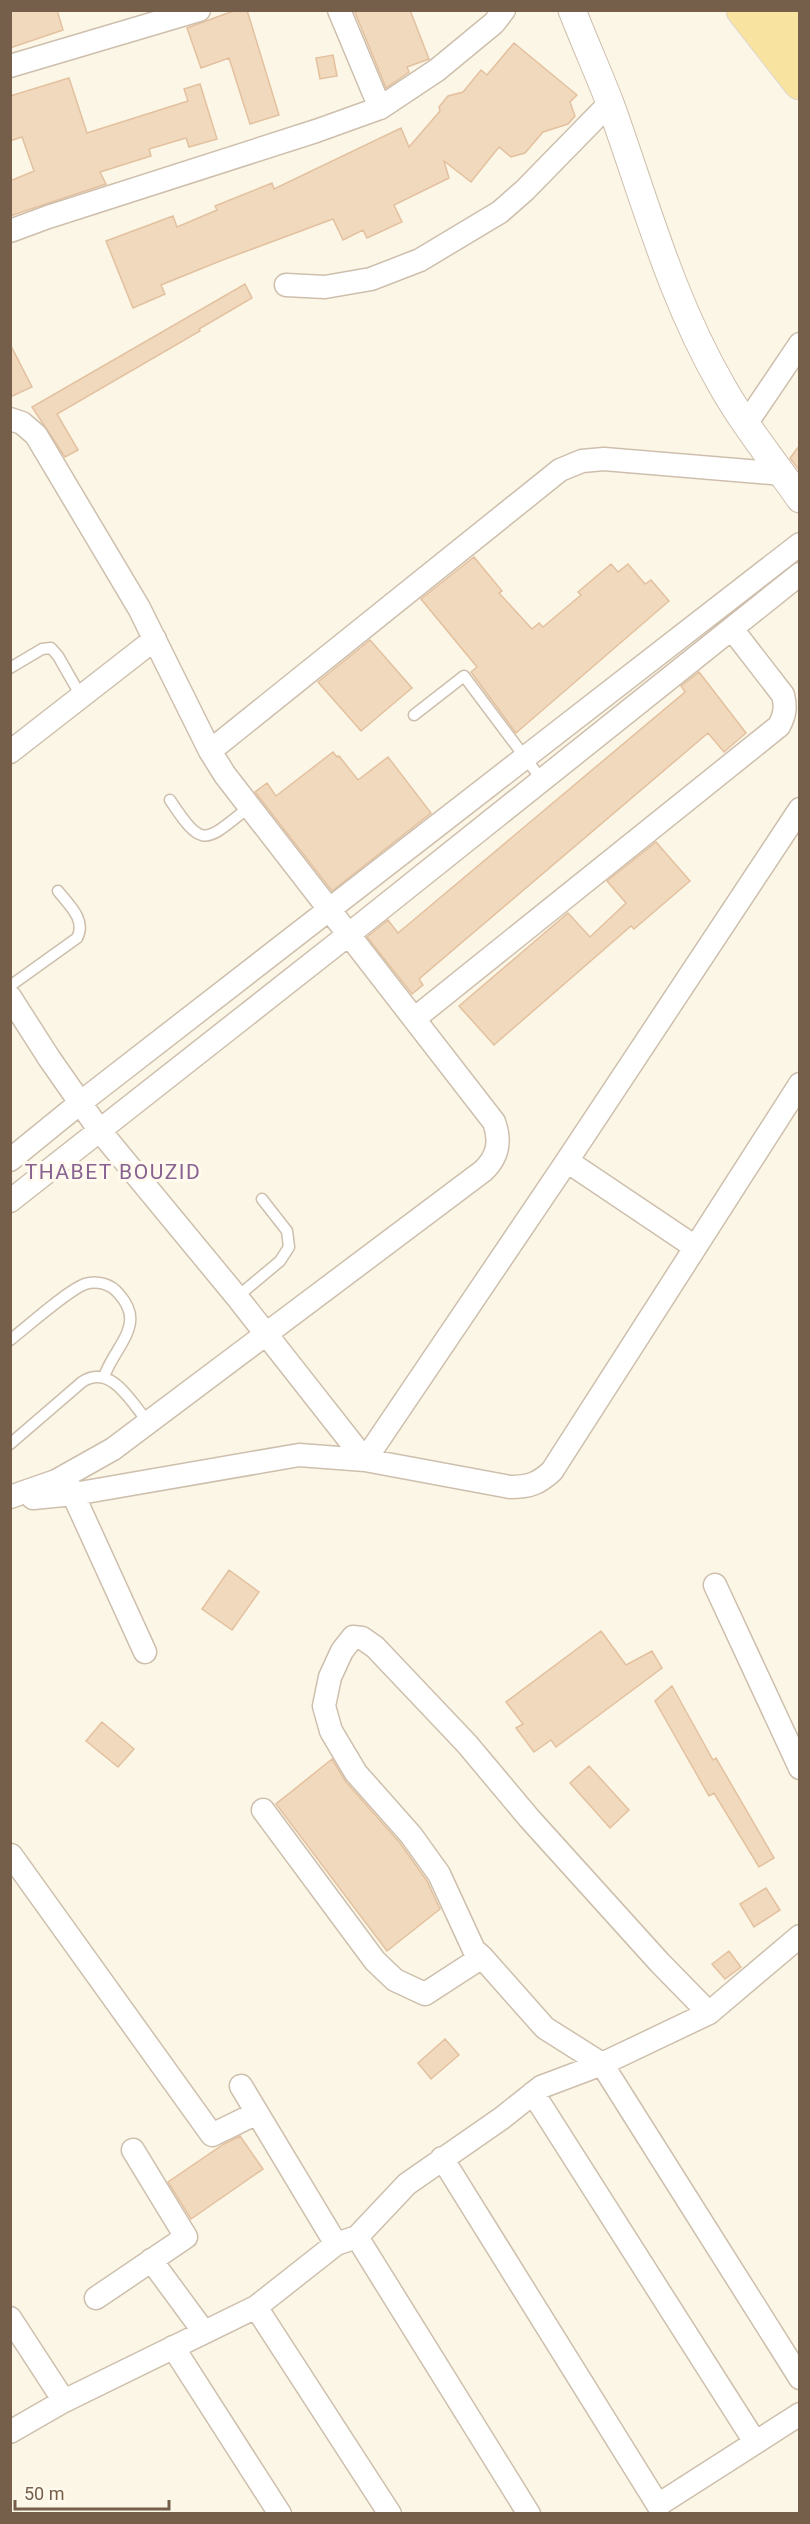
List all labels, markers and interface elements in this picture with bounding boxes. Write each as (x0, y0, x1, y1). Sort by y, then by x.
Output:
district label: THABET BOUZID (25, 1160, 201, 1184)
scale bar (15, 2473, 170, 2511)
text: 50 m (24, 2483, 64, 2504)

